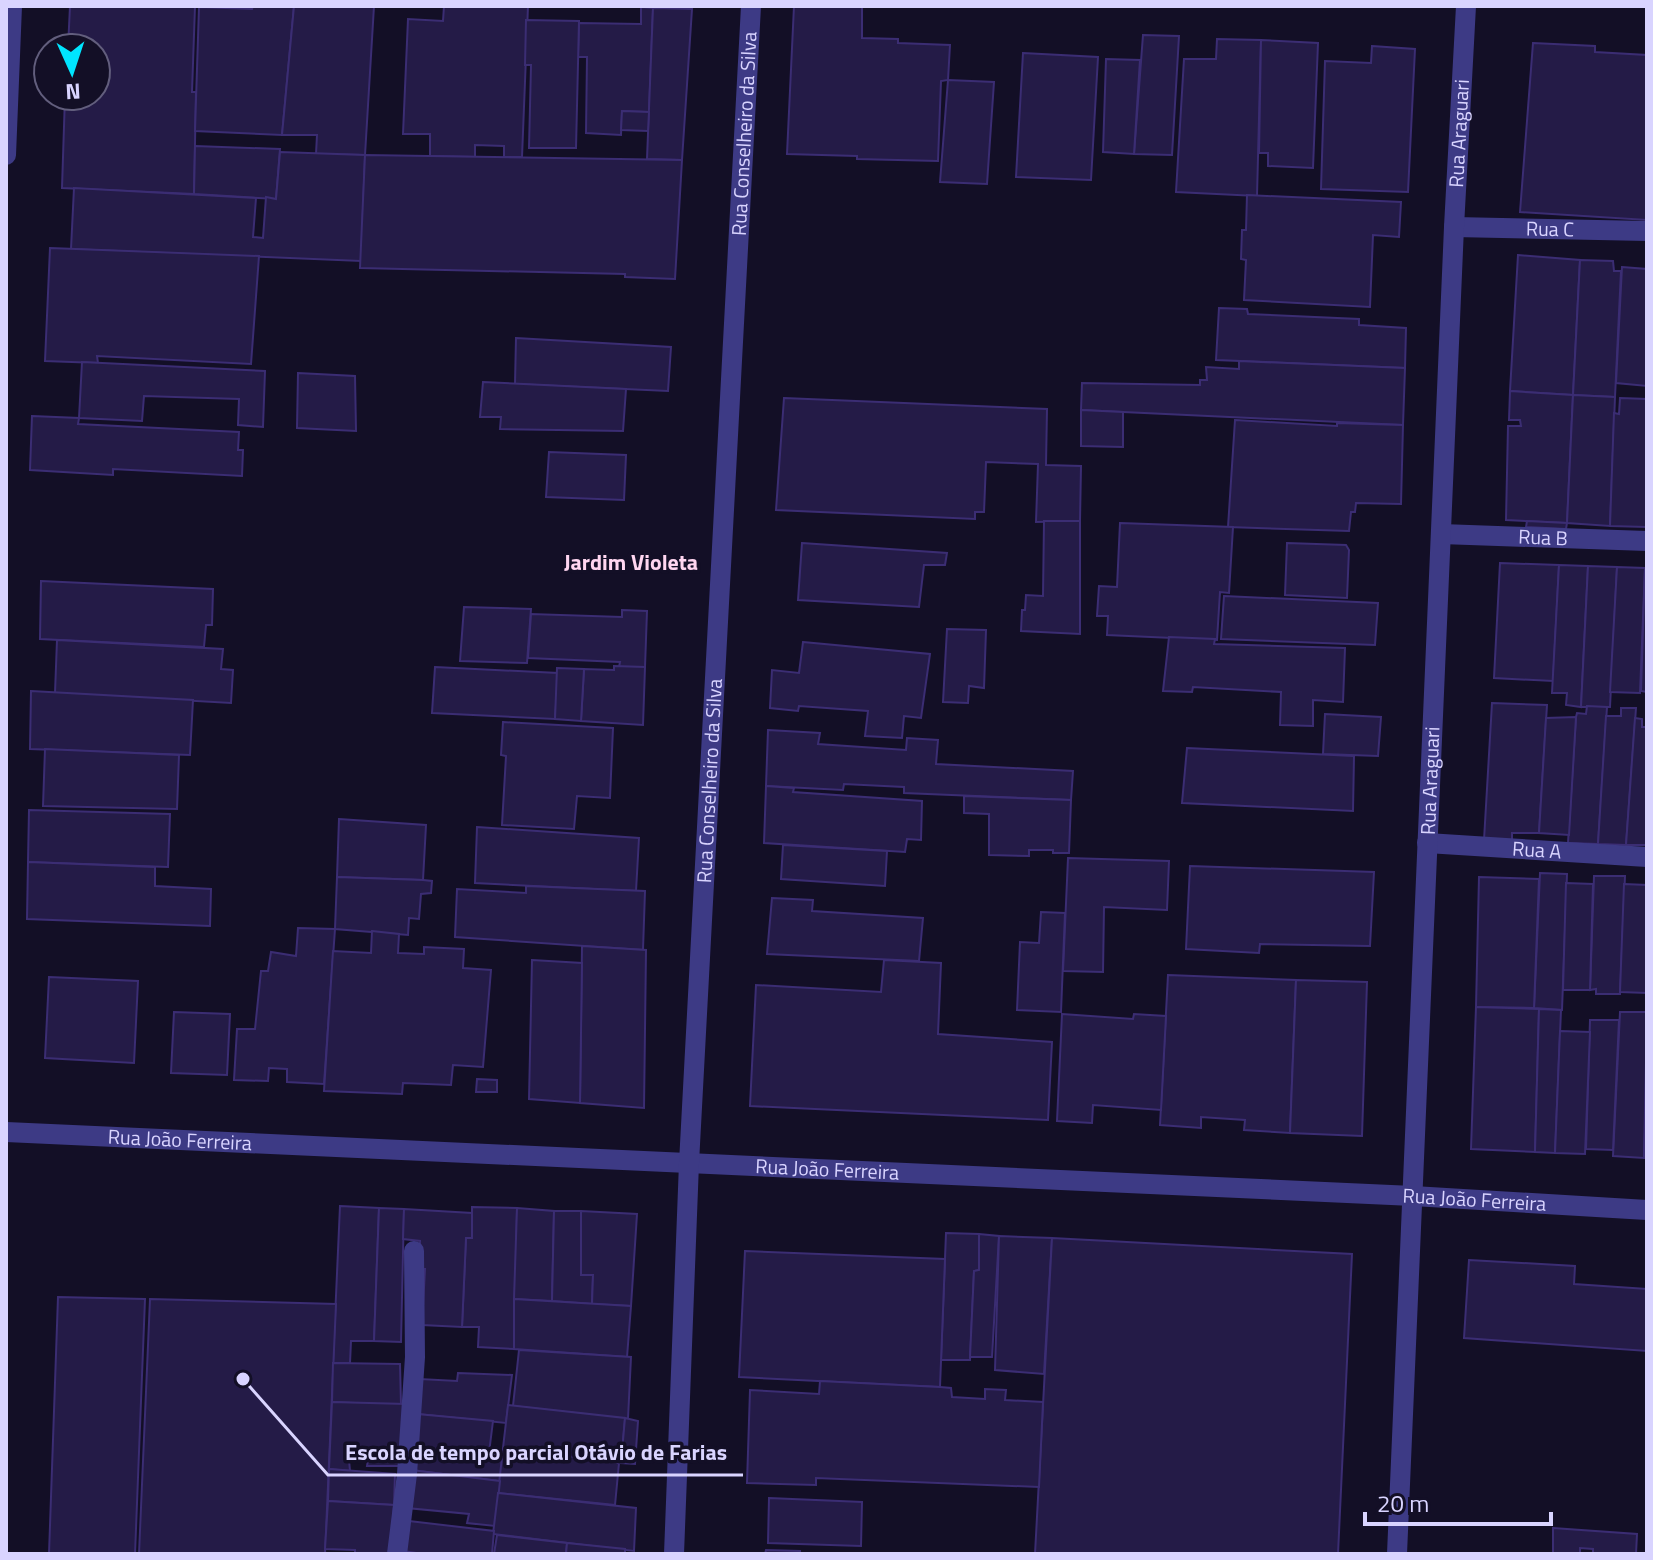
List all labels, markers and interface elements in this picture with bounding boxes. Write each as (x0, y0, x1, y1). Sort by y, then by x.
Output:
street label: Rua Conselheiro da Silva (723, 31, 765, 237)
north arrow (32, 32, 112, 112)
text: N (65, 75, 82, 109)
street label: Rua Araguari (1440, 78, 1477, 188)
street label: Rua C (1526, 212, 1575, 244)
street label: Rua B (1518, 521, 1568, 553)
district label: Jardim Violeta (564, 545, 698, 579)
street label: Rua Conselheiro da Silva (688, 678, 730, 884)
street label: Rua Araguari (1412, 726, 1448, 836)
street label: Rua A (1511, 832, 1562, 867)
street label: Rua João Ferreira (107, 1121, 252, 1158)
street label: Rua João Ferreira (755, 1150, 900, 1188)
street label: Rua João Ferreira (1402, 1180, 1547, 1219)
callout: Escola de tempo parcial Otávio de Farias (328, 1429, 743, 1475)
text: Escola de tempo parcial Otávio de Farias (345, 1435, 727, 1469)
scale bar (1365, 1476, 1551, 1526)
text: 20 m (1377, 1485, 1429, 1521)

